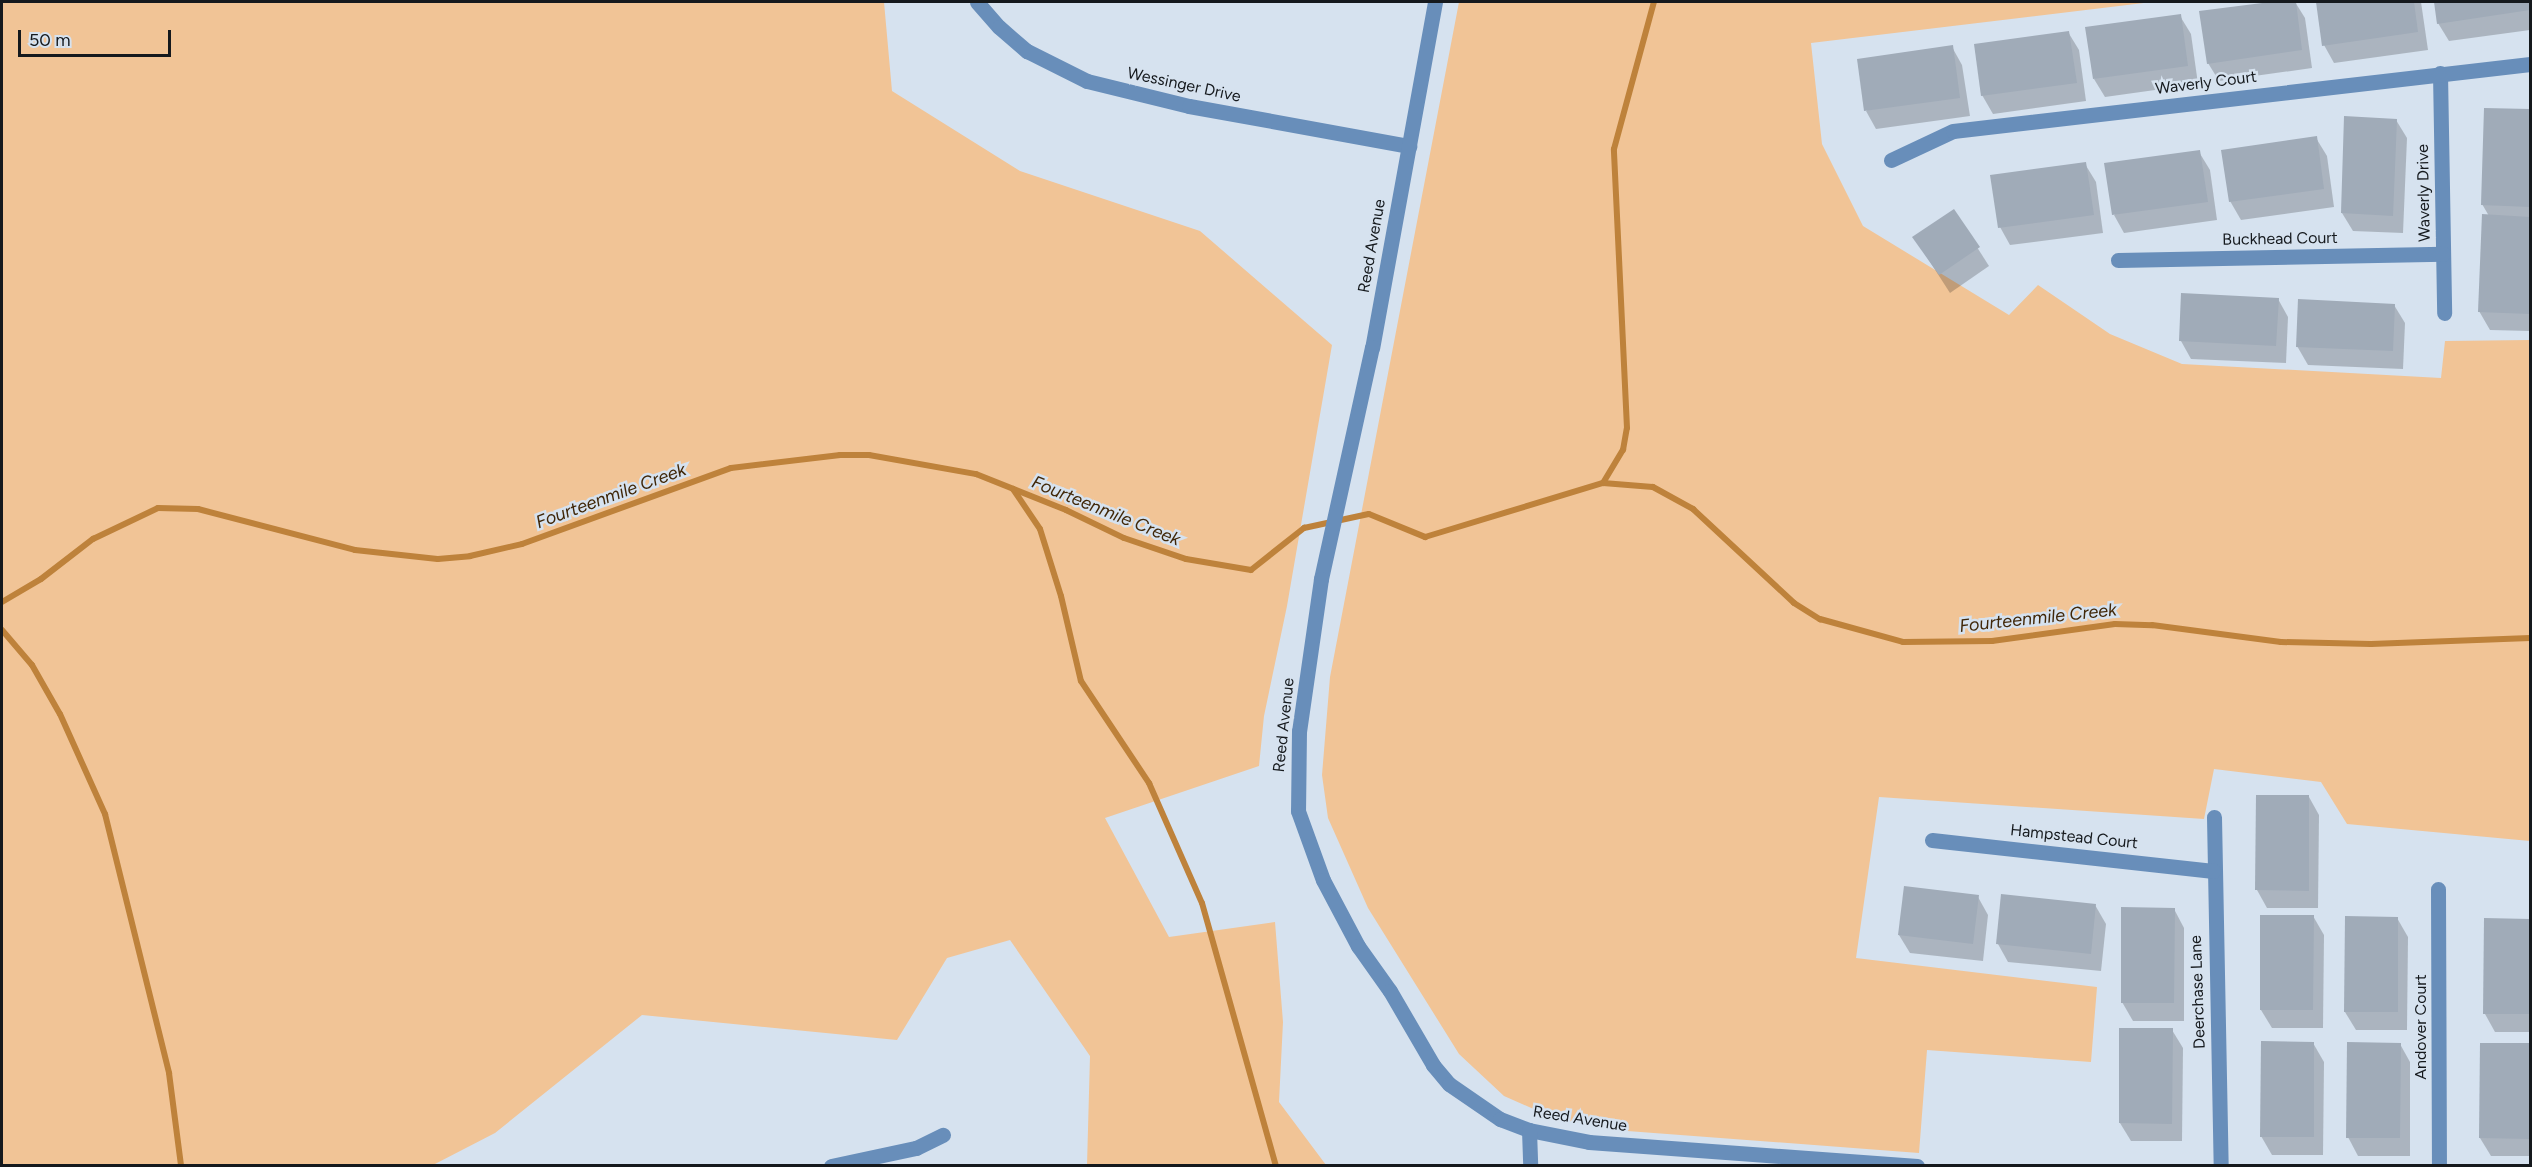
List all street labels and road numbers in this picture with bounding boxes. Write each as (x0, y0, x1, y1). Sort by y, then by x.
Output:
street label: Wessinger Drive (1126, 64, 1242, 106)
street label: Waverly Court (2154, 67, 2258, 99)
street label: Waverly Drive (2414, 144, 2434, 242)
street label: Reed Avenue (1354, 198, 1390, 294)
street label: Buckhead Court (2222, 228, 2338, 250)
street label: Reed Avenue (1269, 677, 1299, 773)
street label: Hampstead Court (2009, 821, 2139, 853)
street label: Deerchase Lane (2186, 935, 2210, 1049)
street label: Andover Court (2411, 974, 2431, 1080)
street label: Reed Avenue (1532, 1102, 1628, 1136)

